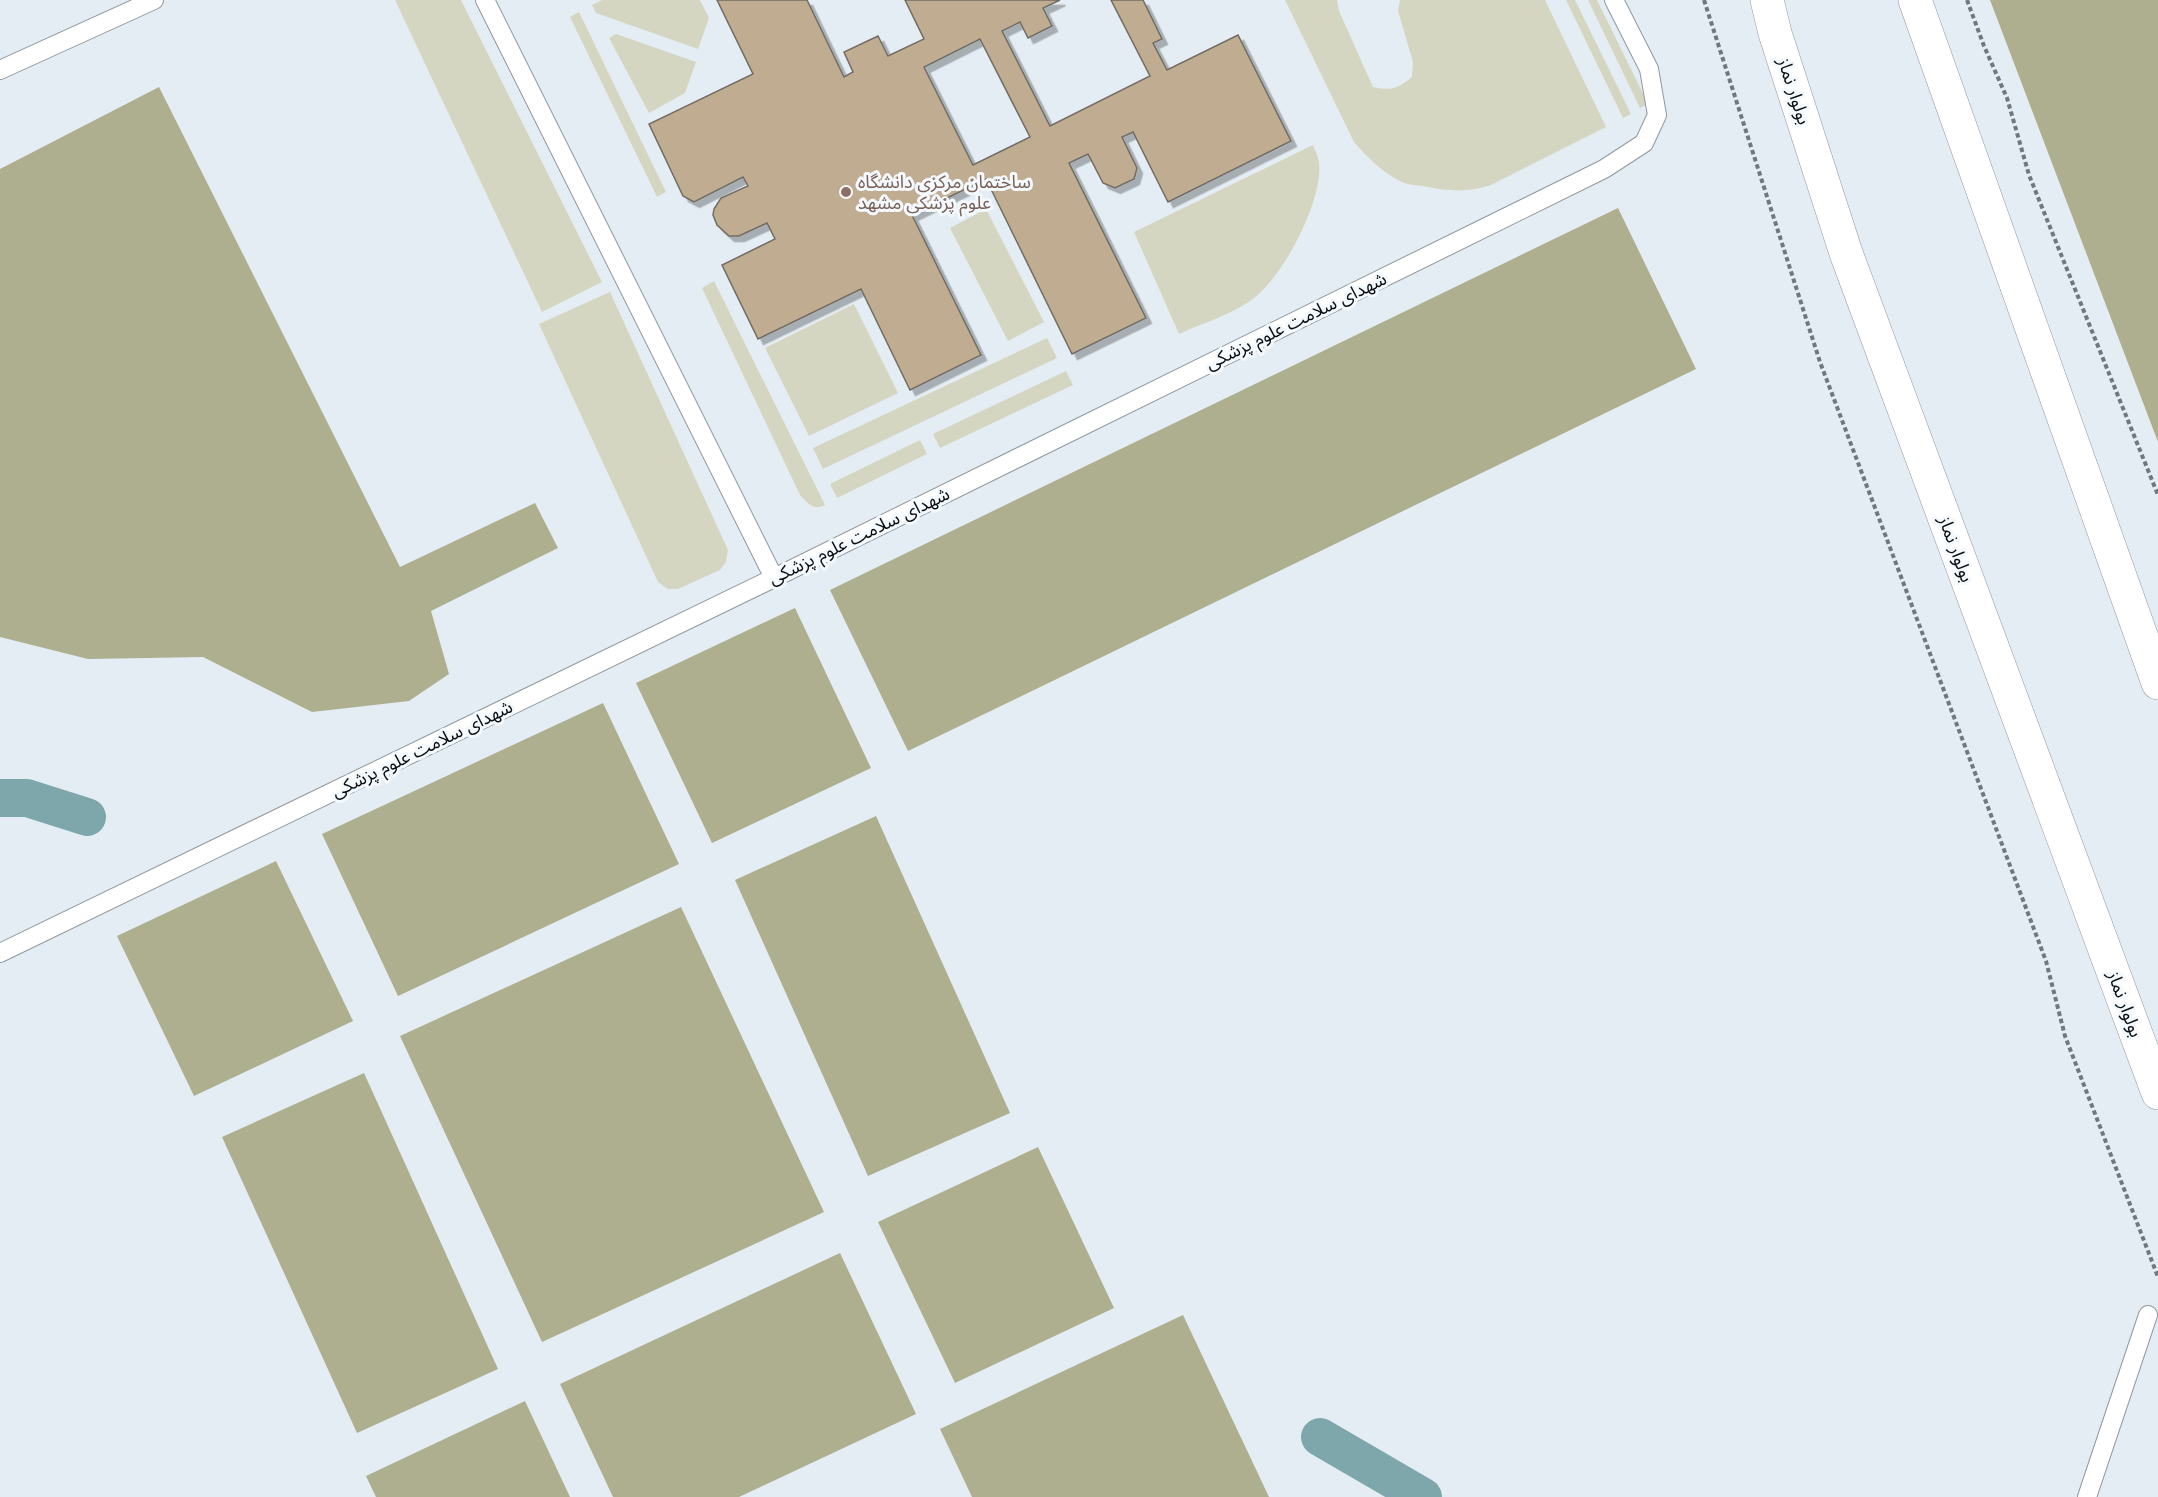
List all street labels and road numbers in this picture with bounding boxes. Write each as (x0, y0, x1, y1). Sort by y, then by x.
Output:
street label: بولوار نماز (1773, 53, 1817, 127)
street label: شهدای سلامت علوم پزشکی (1201, 266, 1392, 377)
street label: شهدای سلامت علوم پزشکی (764, 481, 955, 592)
street label: بولوار نماز (1933, 511, 1980, 585)
street label: شهدای سلامت علوم پزشکی (327, 694, 518, 805)
street label: بولوار نماز (2102, 966, 2149, 1040)

